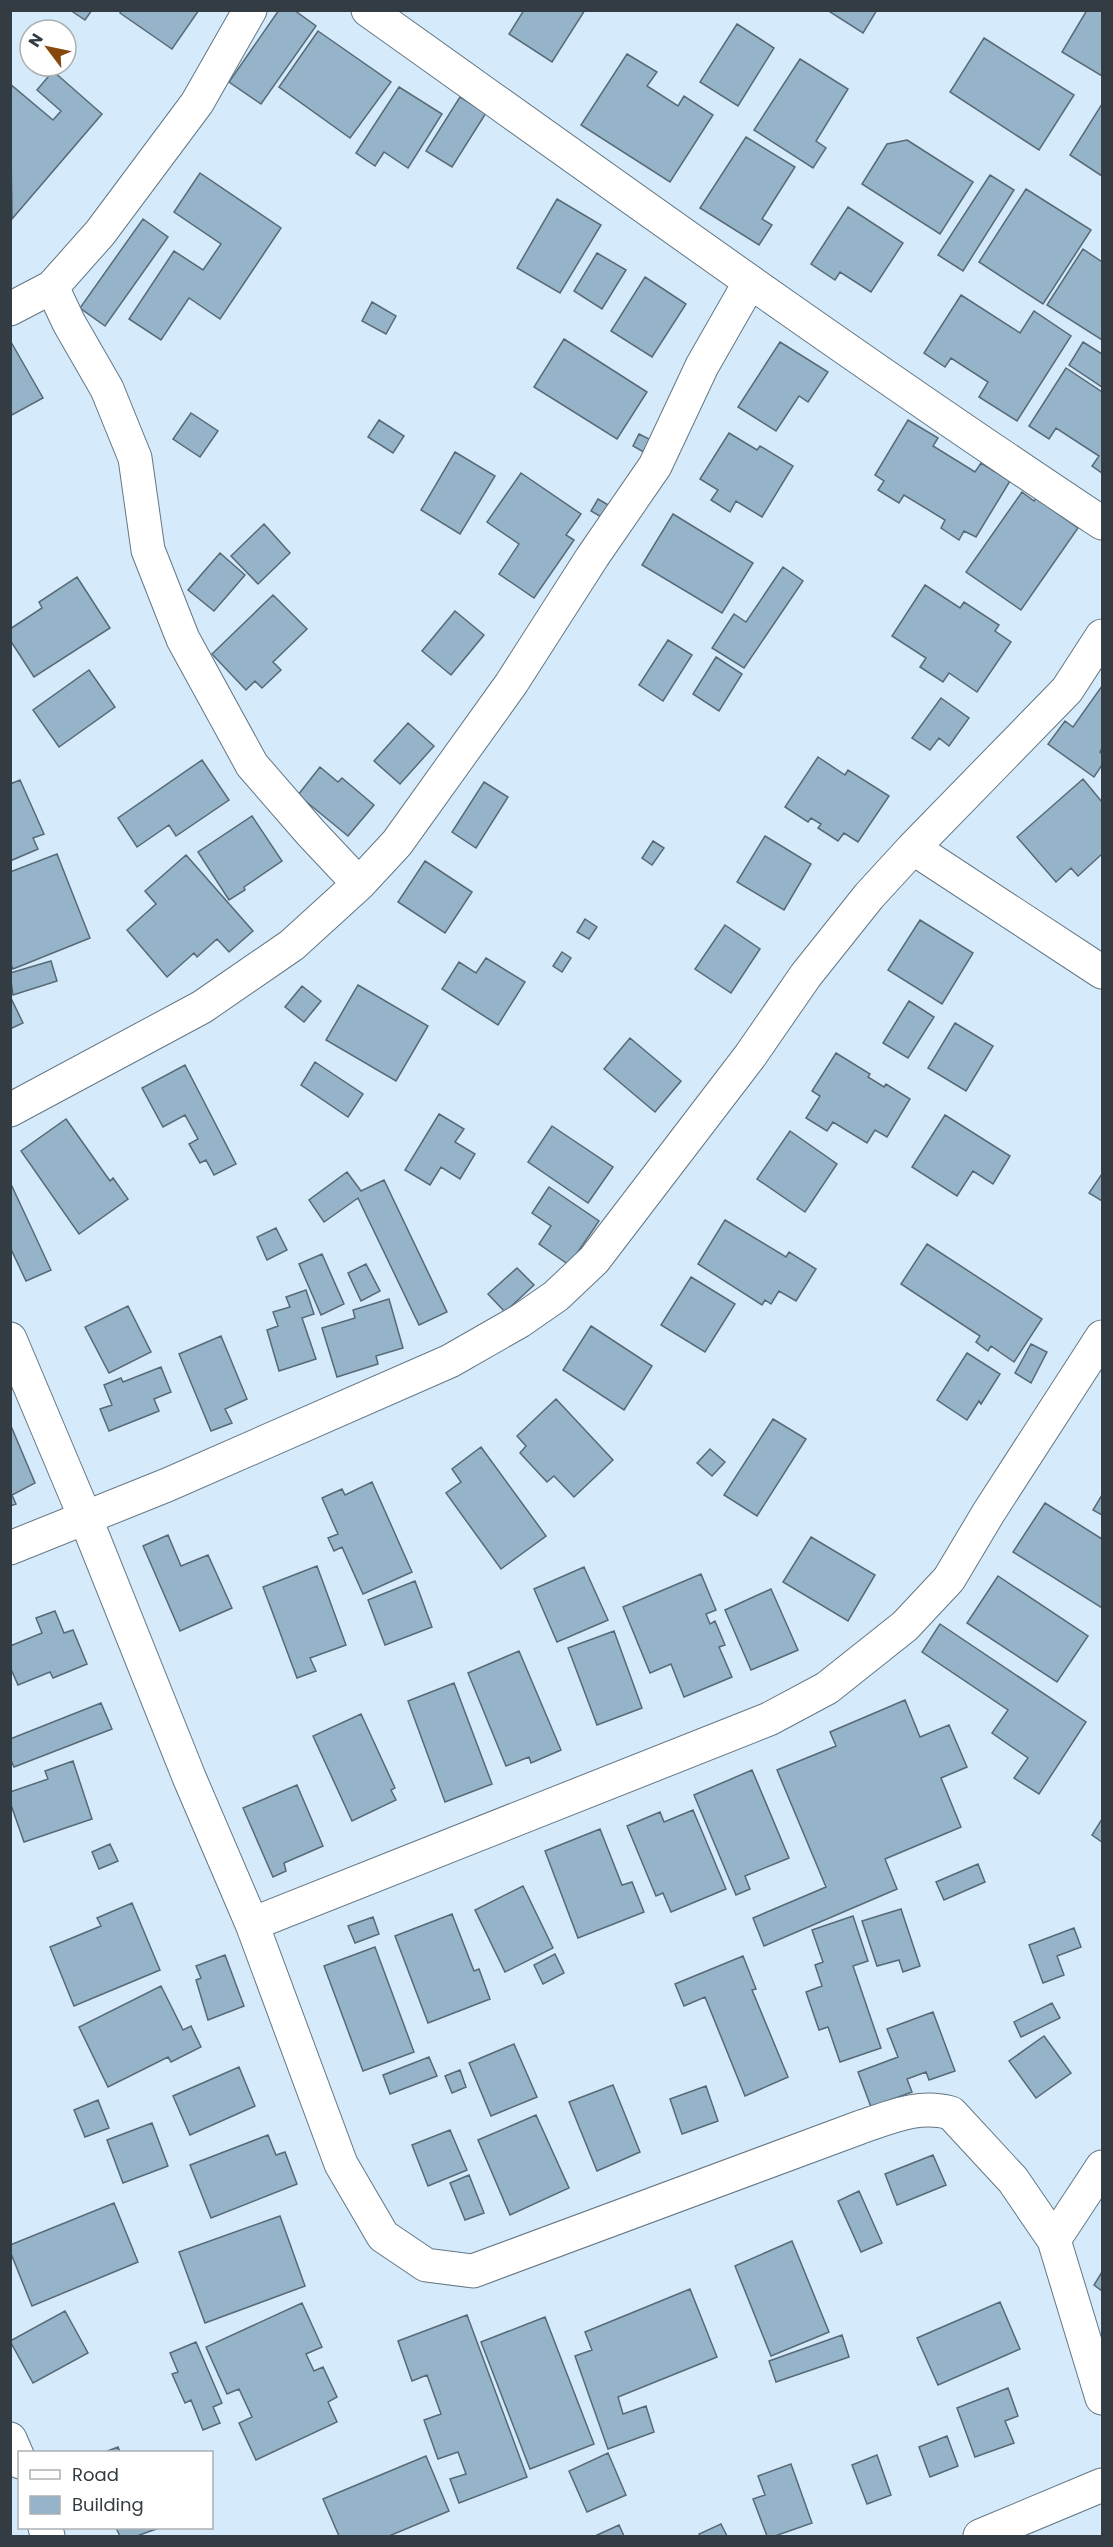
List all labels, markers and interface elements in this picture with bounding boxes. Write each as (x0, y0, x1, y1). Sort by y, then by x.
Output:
north arrow (18, 18, 78, 78)
text: N (23, 29, 49, 52)
legend (18, 2451, 213, 2529)
text: Road (72, 2462, 119, 2487)
text: Building (72, 2492, 144, 2517)

